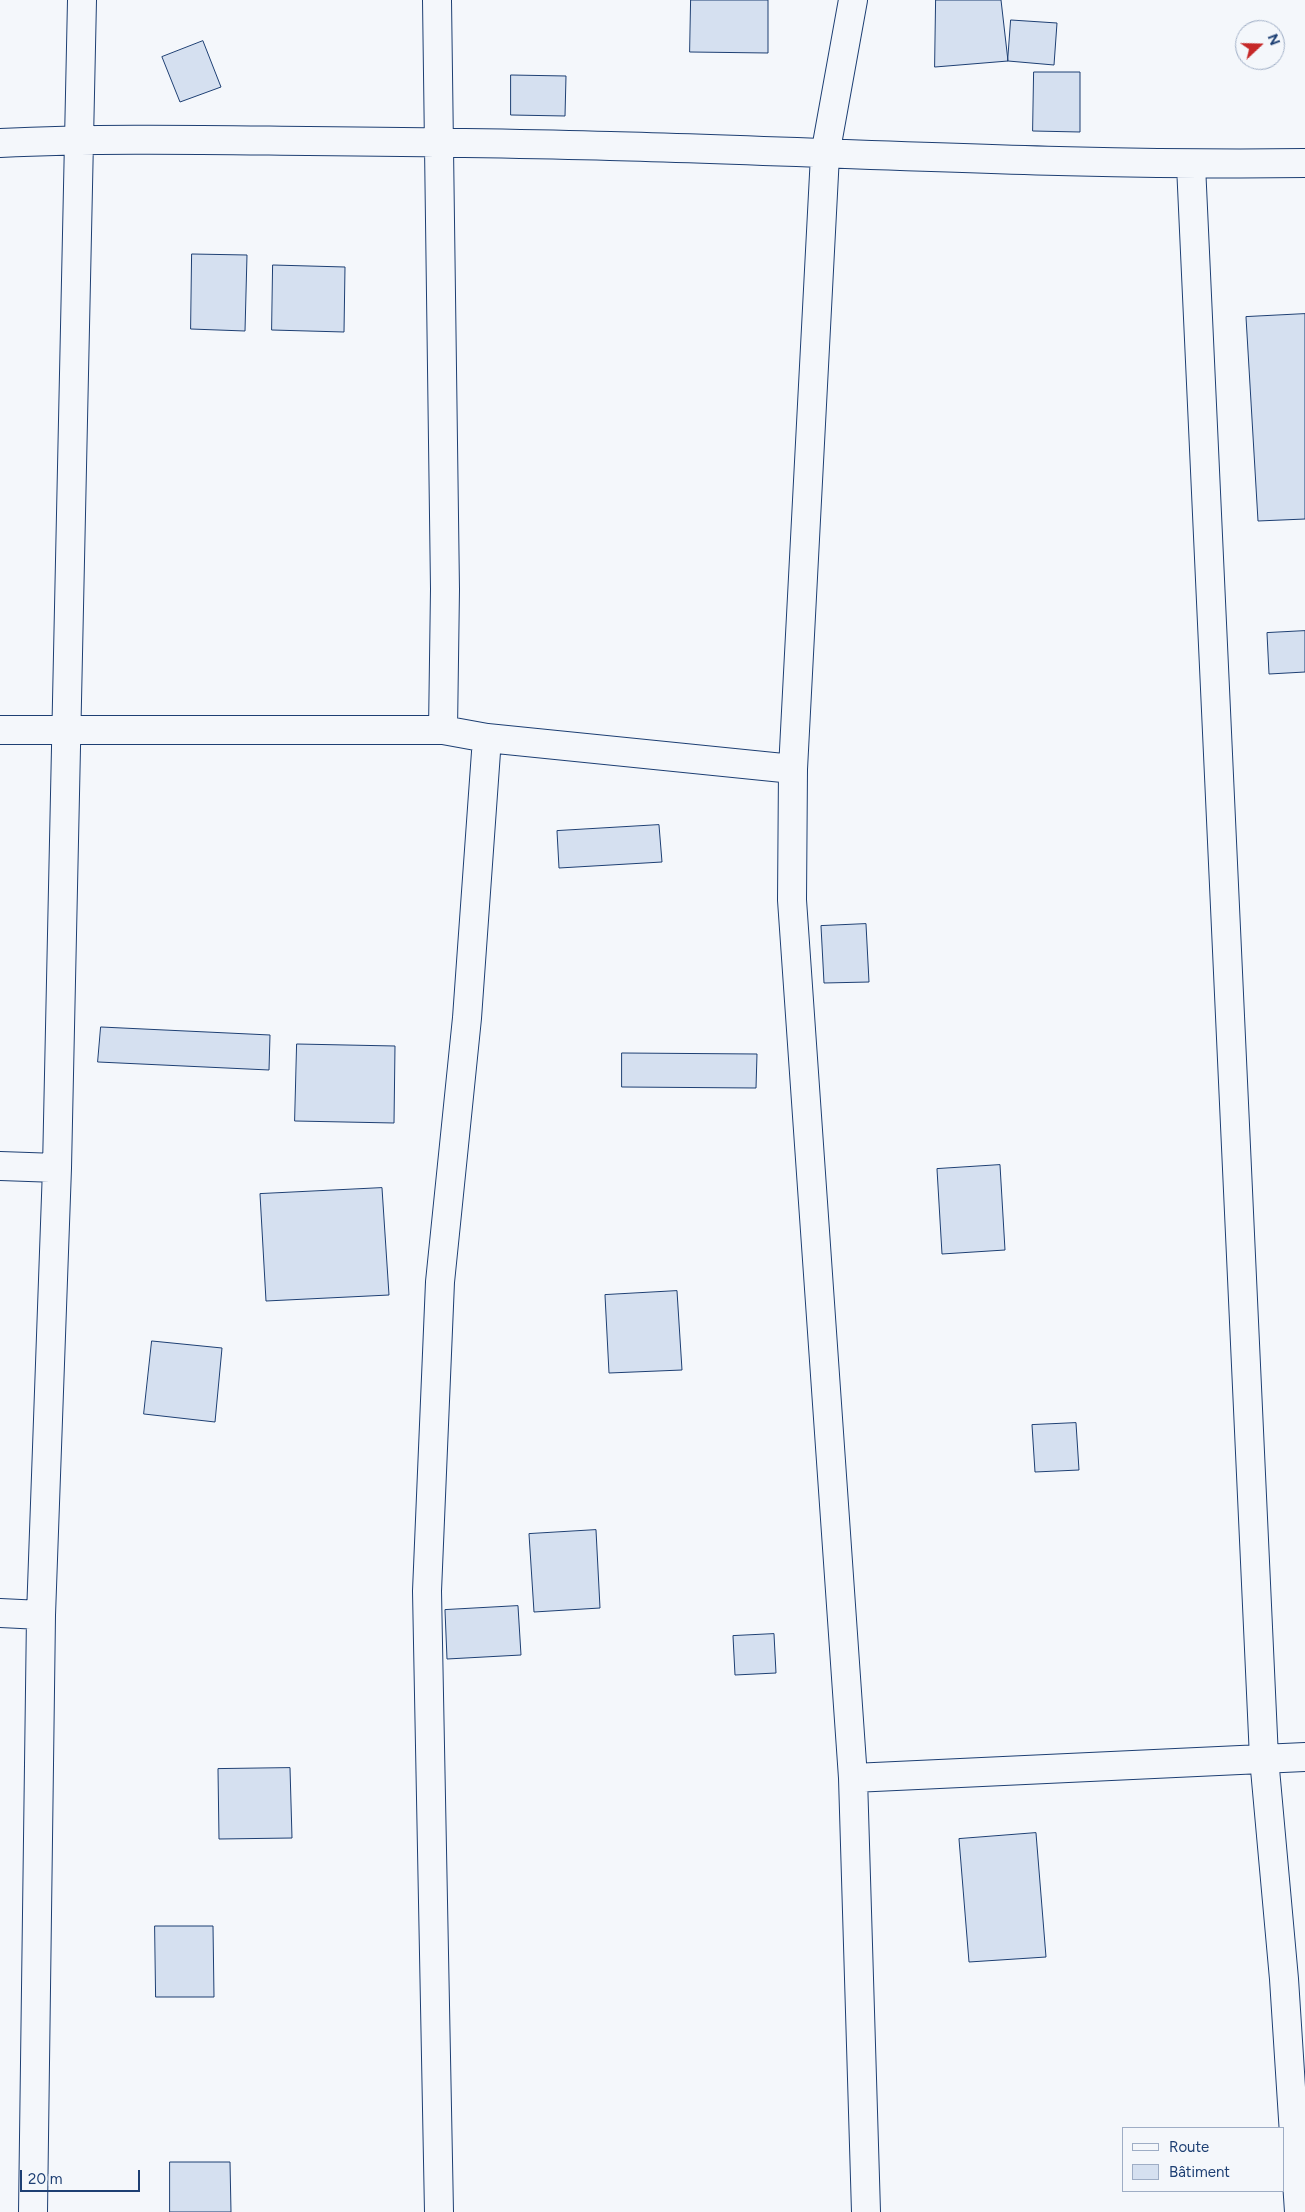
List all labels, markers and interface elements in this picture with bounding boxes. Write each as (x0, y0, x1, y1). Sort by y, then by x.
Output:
north arrow (1235, 20, 1285, 70)
text: N (1264, 32, 1283, 48)
legend (1122, 2127, 1285, 2192)
text: Route (1169, 2138, 1209, 2156)
scale bar (22, 2160, 142, 2192)
text: Bâtiment (1169, 2163, 1230, 2181)
text: 20 m (28, 2170, 62, 2188)

